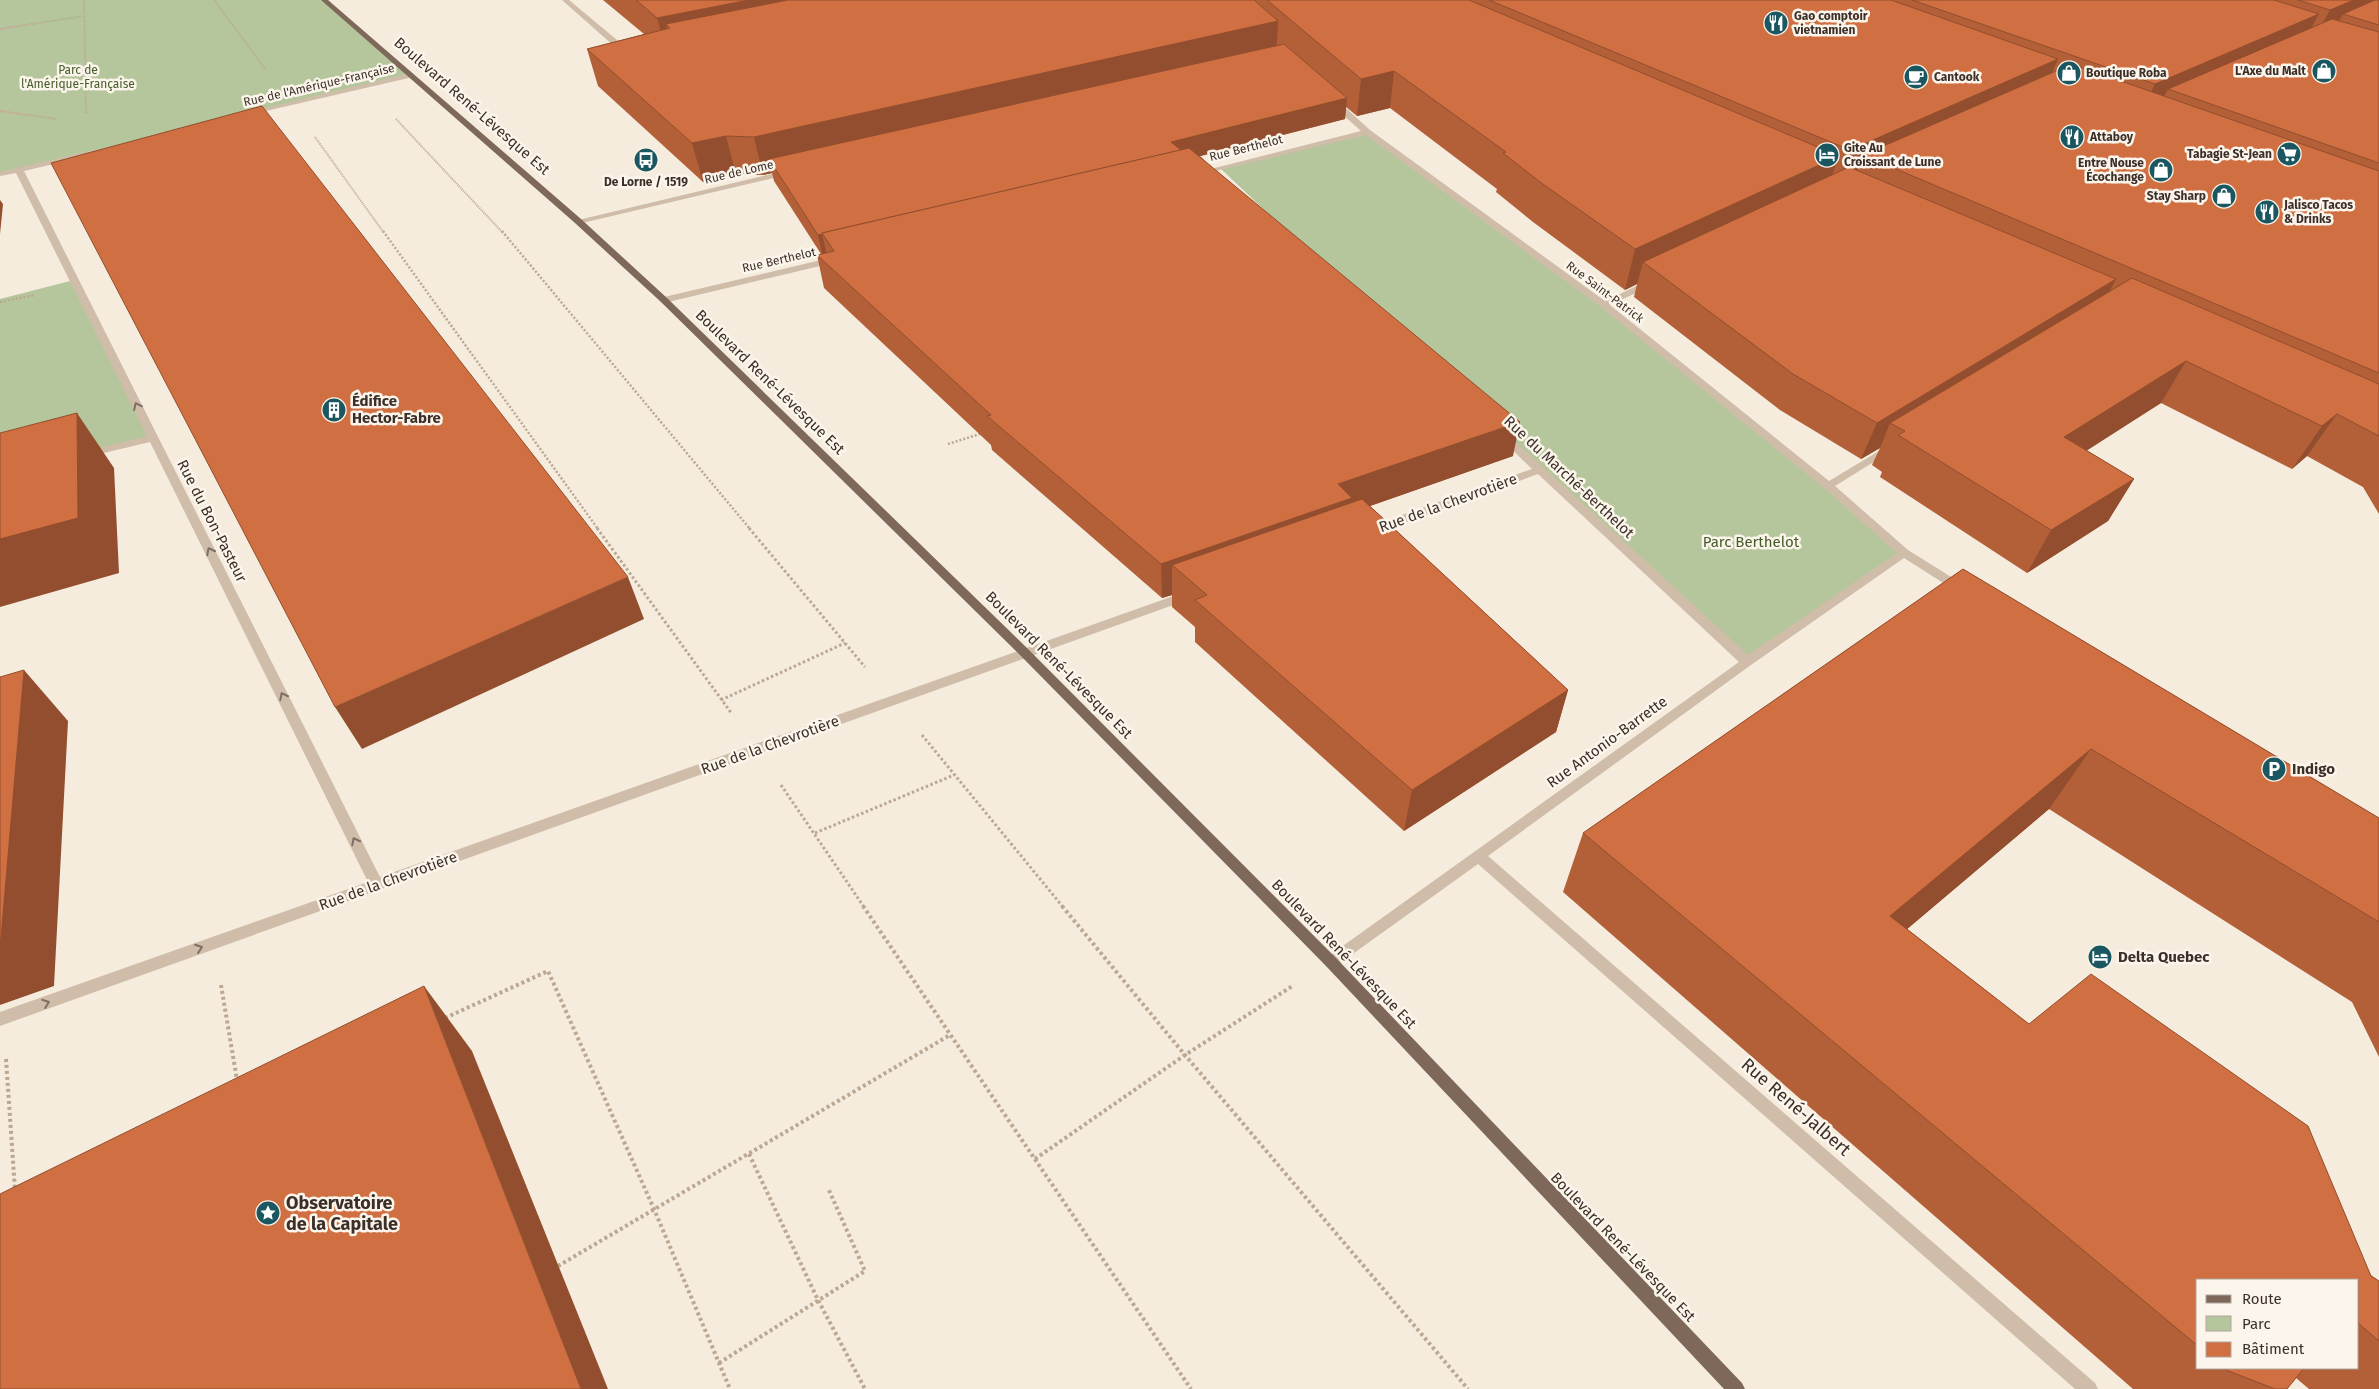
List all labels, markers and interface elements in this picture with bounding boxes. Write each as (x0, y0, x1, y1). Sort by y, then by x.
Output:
place label: Gao comptoir vietnamien (1793, 9, 1868, 37)
restaurant icon: Gao comptoir vietnamien (1763, 10, 1789, 36)
street label: Boulevard René-Lévesque Est (390, 33, 554, 179)
shop icon: L'Axe du Malt (2311, 58, 2337, 84)
shop icon: Boutique Roba (2056, 60, 2082, 86)
street label: Rue de l'Amérique-Française (242, 61, 396, 109)
park label: Parc de l'Amérique-Française (21, 63, 135, 91)
cafe icon: Cantook (1903, 64, 1929, 90)
place label: L'Axe du Malt (2235, 64, 2306, 78)
place label: Boutique Roba (2086, 66, 2167, 80)
place label: Cantook (1934, 70, 1980, 84)
restaurant icon: Attaboy (2059, 124, 2085, 150)
place label: Attaboy (2089, 130, 2134, 144)
street label: Rue Berthelot (1208, 132, 1285, 164)
place label: Gite Au Croissant de Lune (1844, 141, 1941, 169)
supermarket icon: Tabagie St-Jean (2276, 141, 2302, 167)
hotel icon: Gite Au Croissant de Lune (1814, 142, 1840, 168)
bus stop icon: De Lorne / 1519 (633, 147, 659, 173)
place label: Tabagie St-Jean (2187, 147, 2272, 161)
place label: Entre Nouse Écochange (2078, 156, 2144, 184)
street label: Rue de Lome (703, 157, 775, 187)
shop icon: Entre Nouse Écochange (2148, 157, 2174, 183)
place label: De Lorne / 1519 (604, 175, 688, 189)
shop icon: Stay Sharp (2211, 183, 2237, 209)
place label: Stay Sharp (2147, 189, 2206, 203)
place label: Jalisco Tacos & Drinks (2283, 198, 2353, 226)
restaurant icon: Jalisco Tacos & Drinks (2254, 199, 2280, 225)
street label: Rue Berthelot (741, 245, 818, 275)
street label: Rue Saint-Patrick (1564, 258, 1647, 326)
street label: Boulevard René-Lévesque Est (692, 306, 849, 459)
place label: Édifice Hector-Fabre (352, 392, 441, 427)
building icon: Édifice Hector-Fabre (321, 397, 347, 423)
one-way arrow (133, 402, 143, 411)
street label: Rue du Marché-Berthelot (1500, 412, 1638, 542)
street label: Rue du Bon-Pasteur (173, 457, 251, 585)
street label: Rue de la Chevrotière (1377, 470, 1519, 536)
park label: Parc Berthelot (1703, 533, 1800, 551)
one-way arrow (206, 547, 216, 556)
street label: Boulevard René-Lévesque Est (982, 588, 1137, 743)
one-way arrow (279, 692, 289, 701)
street label: Rue Antonio-Barrette (1543, 692, 1671, 792)
street label: Rue de la Chevrotière (699, 712, 841, 778)
parking icon: Indigo (2261, 756, 2287, 782)
place label: Indigo (2292, 760, 2335, 778)
one-way arrow (352, 838, 362, 847)
street label: Rue de la Chevrotière (317, 848, 459, 914)
street label: Boulevard René-Lévesque Est (1268, 876, 1421, 1033)
one-way arrow (194, 944, 203, 954)
hotel icon: Delta Quebec (2087, 944, 2113, 970)
place label: Delta Quebec (2118, 948, 2210, 966)
one-way arrow (41, 999, 50, 1009)
street label: Rue René-Jalbert (1737, 1053, 1856, 1161)
street label: Boulevard René-Lévesque Est (1547, 1169, 1700, 1326)
place label: Observatoire de la Capitale (286, 1192, 398, 1235)
place icon: Observatoire de la Capitale (255, 1200, 281, 1226)
legend (2196, 1279, 2359, 1369)
text: Route (2242, 1290, 2282, 1308)
text: Parc (2242, 1315, 2271, 1333)
text: Bâtiment (2242, 1340, 2305, 1358)

